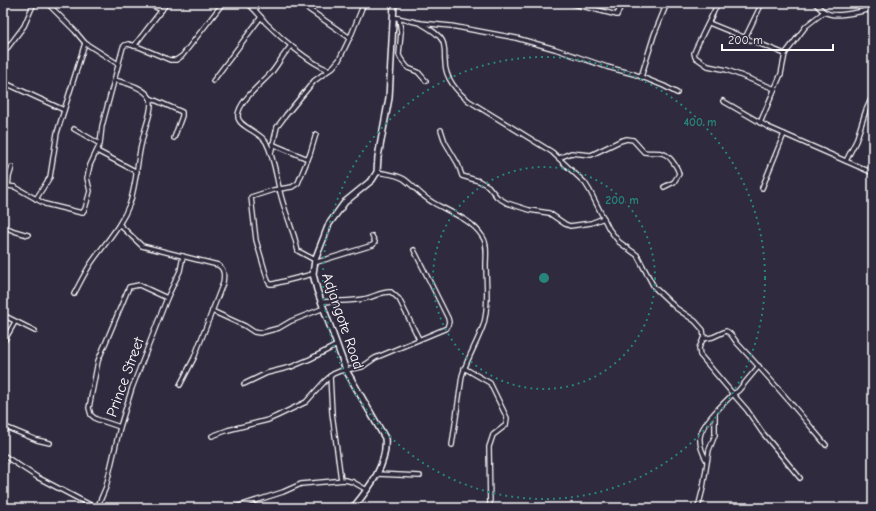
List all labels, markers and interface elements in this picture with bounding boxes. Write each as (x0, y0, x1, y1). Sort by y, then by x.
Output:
scale bar (722, 26, 833, 52)
text: 200 m (728, 33, 763, 47)
text: 400 m (683, 115, 717, 129)
text: 200 m (605, 193, 639, 207)
street label: Adjangote Road (318, 270, 368, 372)
centre of rings (537, 271, 551, 285)
street label: Prince Street (102, 334, 148, 419)

